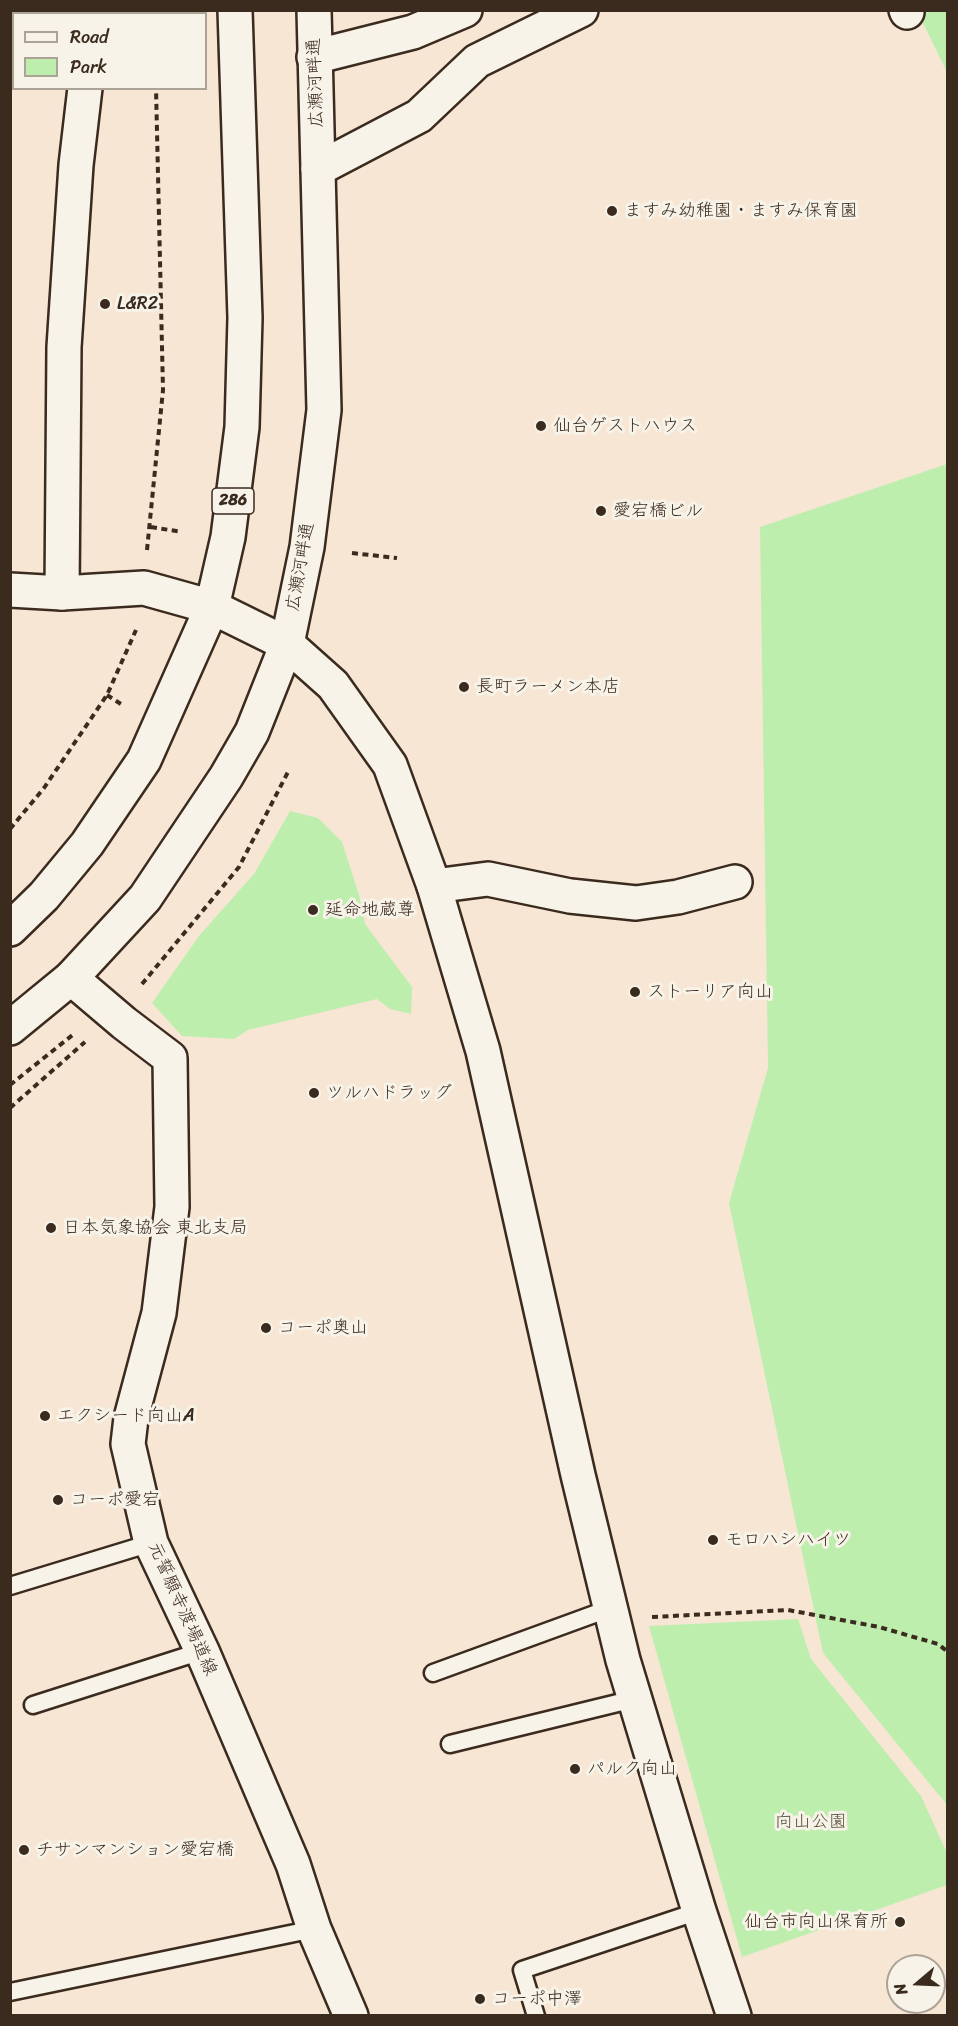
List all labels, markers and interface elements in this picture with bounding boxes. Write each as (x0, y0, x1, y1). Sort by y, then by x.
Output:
legend (12, 12, 207, 90)
text: Road (70, 21, 109, 53)
street label: 広瀬河畔通 (304, 38, 328, 128)
text: Park (70, 51, 107, 83)
place label: ますみ幼稚園・ますみ保育園 (624, 200, 858, 222)
marker: ますみ幼稚園・ますみ保育園 (605, 204, 619, 218)
place label: L&R2 (117, 293, 158, 315)
marker: L&R2 (98, 297, 112, 311)
place label: 仙台ゲストハウス (553, 415, 697, 437)
marker: 仙台ゲストハウス (534, 419, 548, 433)
road number: 286 (212, 488, 254, 514)
place label: 愛宕橋ビル (613, 500, 703, 522)
marker: 愛宕橋ビル (594, 504, 608, 518)
street label: 広瀬河畔通 (283, 521, 319, 613)
place label: 長町ラーメン本店 (476, 676, 620, 698)
marker: 長町ラーメン本店 (457, 680, 471, 694)
place label: 延命地蔵尊 (325, 899, 415, 921)
marker: 延命地蔵尊 (306, 903, 320, 917)
place label: ストーリア向山 (647, 981, 773, 1003)
marker: ストーリア向山 (628, 985, 642, 999)
place label: ツルハドラッグ (326, 1082, 452, 1104)
marker: ツルハドラッグ (307, 1086, 321, 1100)
place label: 日本気象協会 東北支局 (63, 1217, 248, 1239)
marker: 日本気象協会 東北支局 (44, 1221, 58, 1235)
place label: コーポ奥山 (278, 1317, 368, 1339)
marker: コーポ奥山 (259, 1321, 273, 1335)
place label: エクシード向山A (57, 1405, 195, 1427)
marker: エクシード向山A (38, 1409, 52, 1423)
place label: コーポ愛宕 (70, 1489, 160, 1511)
marker: コーポ愛宕 (51, 1493, 65, 1507)
place label: モロハシハイツ (725, 1529, 851, 1551)
marker: モロハシハイツ (706, 1533, 720, 1547)
street label: 元誓願寺渡場道線 (143, 1539, 221, 1679)
place label: パルク向山 (587, 1758, 677, 1780)
marker: パルク向山 (568, 1762, 582, 1776)
park label: 向山公園 (775, 1811, 847, 1833)
place label: チサンマンション愛宕橋 (36, 1839, 234, 1861)
marker: チサンマンション愛宕橋 (17, 1843, 31, 1857)
place label: 仙台市向山保育所 (744, 1911, 888, 1933)
marker: 仙台市向山保育所 (893, 1915, 907, 1929)
north arrow (886, 1954, 946, 2014)
text: N (885, 1979, 916, 1999)
place label: コーポ中澤 (492, 1988, 582, 2010)
marker: コーポ中澤 (473, 1992, 487, 2006)

